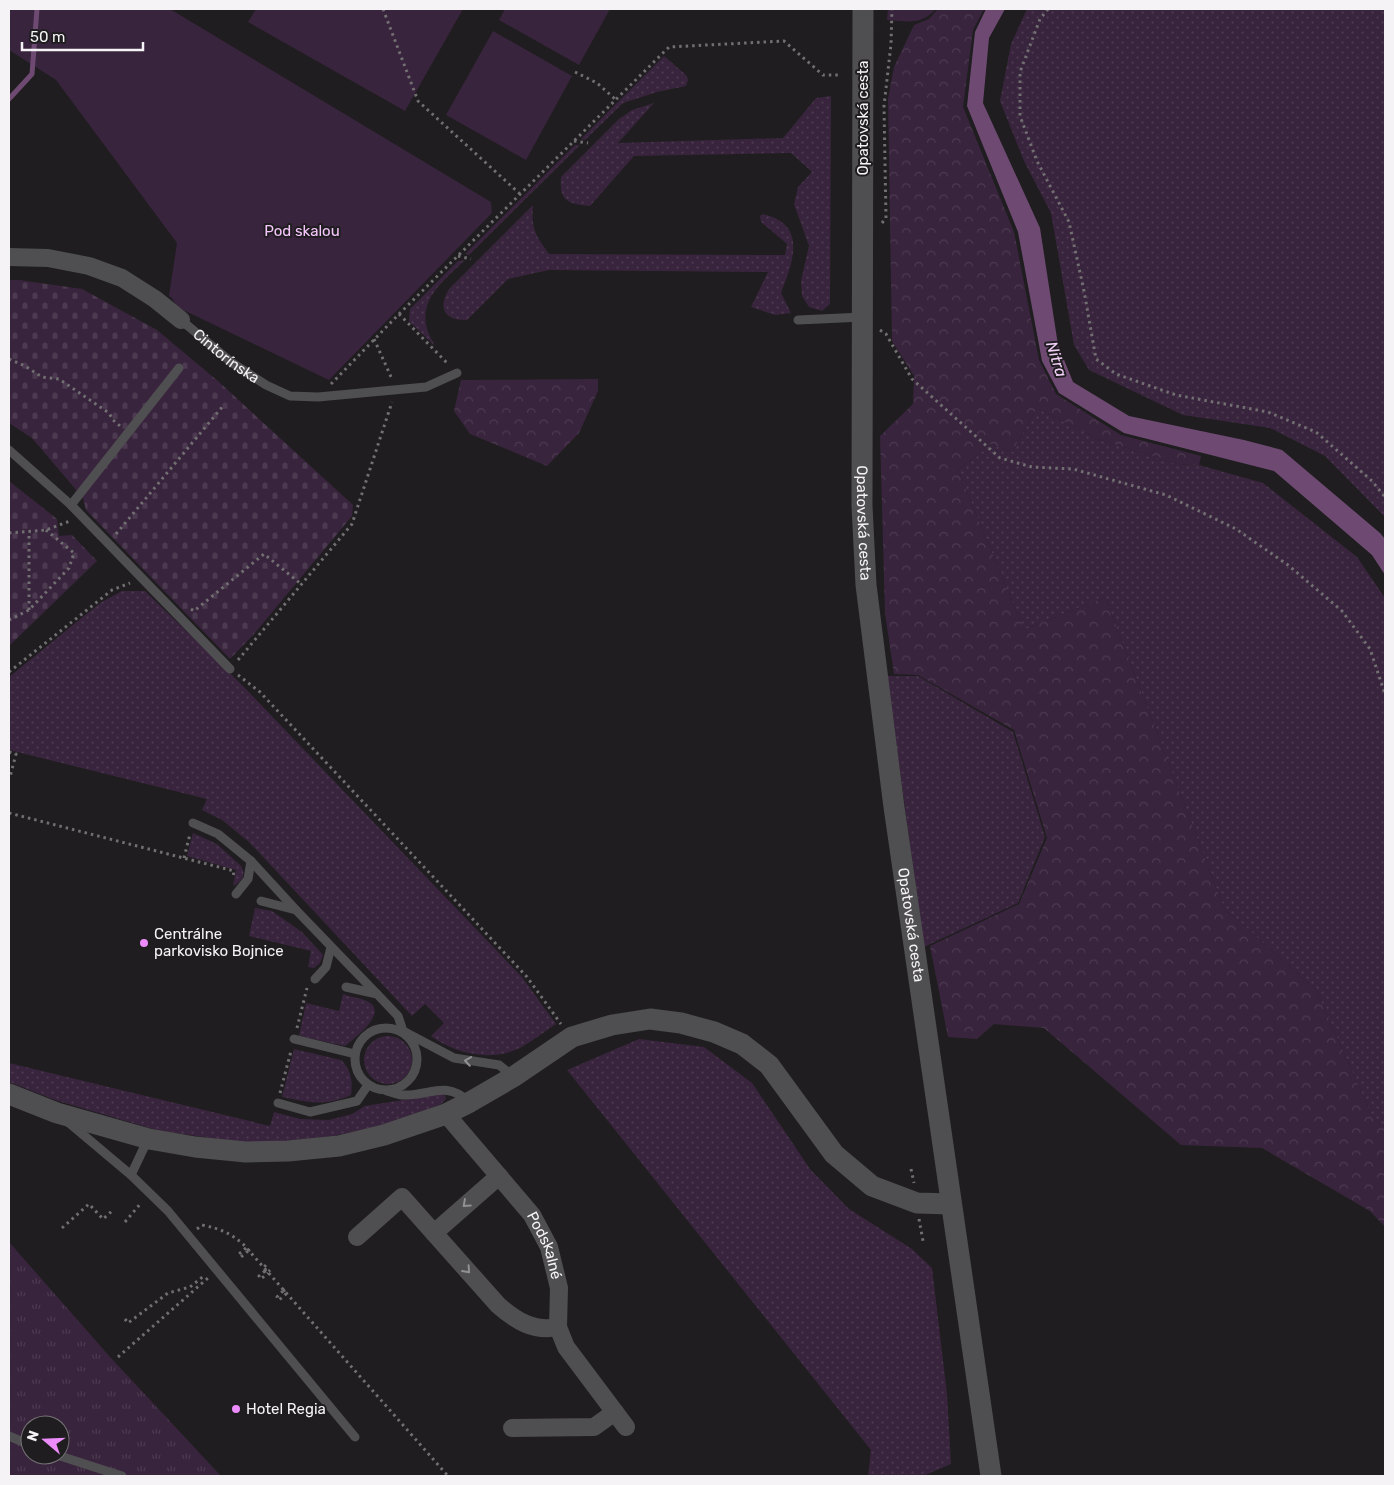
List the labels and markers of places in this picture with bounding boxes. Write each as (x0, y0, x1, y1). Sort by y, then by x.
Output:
place label: Centrálne parkovisko Bojnice (154, 925, 284, 960)
marker: Centrálne parkovisko Bojnice (138, 937, 150, 949)
place label: Hotel Regia (246, 1400, 326, 1418)
marker: Hotel Regia (230, 1403, 242, 1415)

